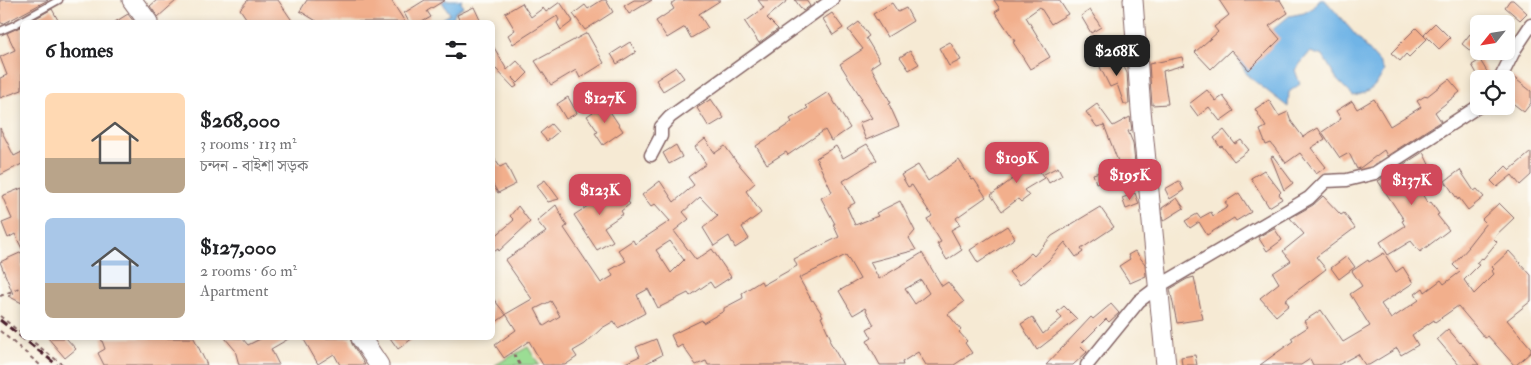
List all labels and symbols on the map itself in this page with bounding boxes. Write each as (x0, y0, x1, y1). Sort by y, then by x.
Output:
north arrow (1470, 15, 1515, 60)
pin: $268K (1082, 34, 1152, 77)
pin: $127K (570, 82, 640, 124)
pin: $109K (982, 142, 1052, 184)
pin: $195K (1095, 158, 1165, 201)
pin: $137K (1377, 164, 1447, 206)
pin: $123K (565, 174, 635, 216)

